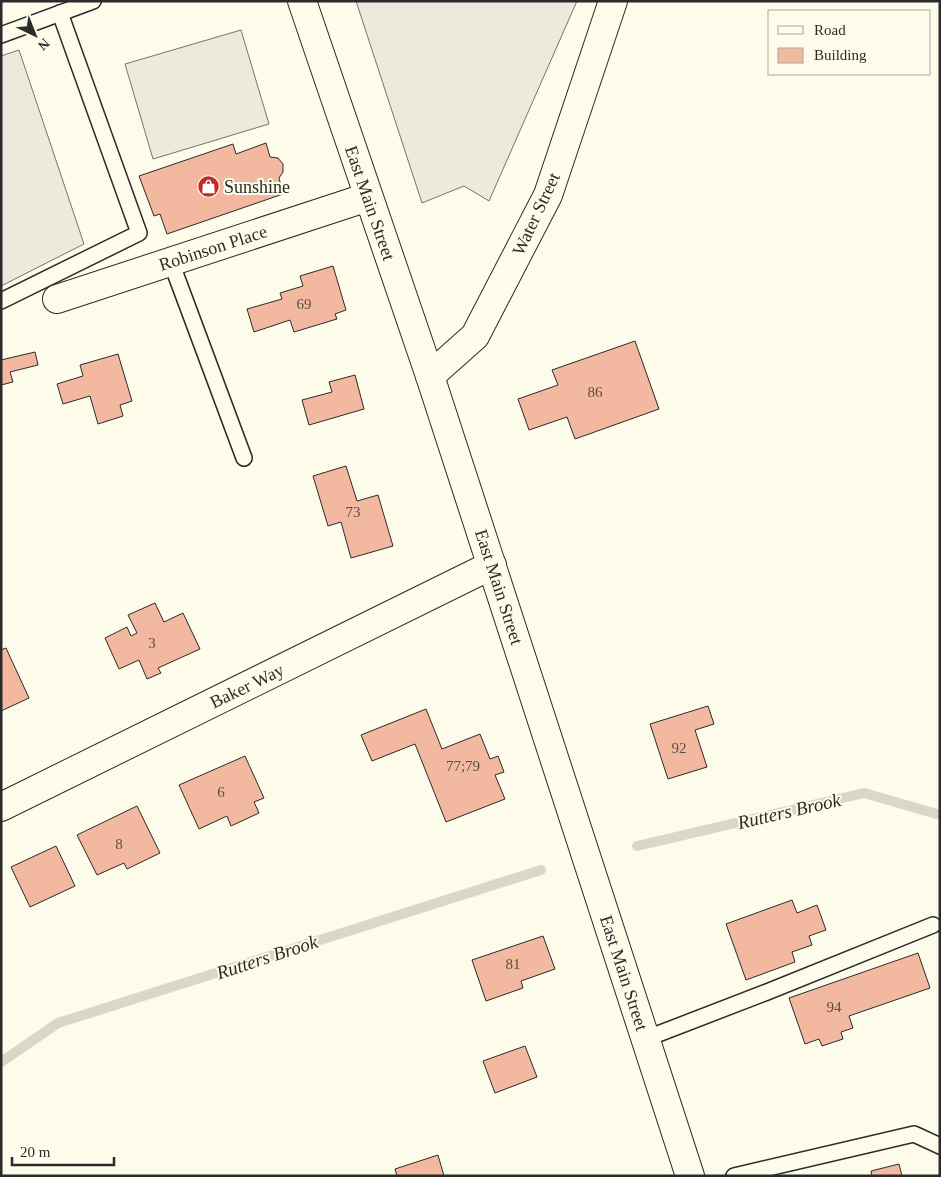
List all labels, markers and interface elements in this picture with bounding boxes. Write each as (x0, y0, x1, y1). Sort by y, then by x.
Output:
north arrow (10, 10, 60, 60)
legend (768, 10, 931, 75)
text: Road (814, 22, 846, 38)
text: N (35, 35, 52, 53)
text: Building (814, 47, 867, 63)
street label: East Main Street (341, 143, 399, 263)
street label: Water Street (508, 169, 564, 259)
shop icon: Sunshine (196, 175, 220, 199)
place label: Sunshine (224, 177, 290, 197)
street label: Robinson Place (156, 221, 270, 275)
house number: 69 (297, 296, 312, 312)
house number: 86 (588, 384, 603, 400)
house number: 73 (346, 504, 361, 520)
street label: East Main Street (471, 527, 527, 647)
house number: 3 (148, 635, 156, 651)
street label: Baker Way (207, 660, 287, 712)
house number: 92 (672, 740, 687, 756)
house number: 77;79 (446, 758, 480, 774)
house number: 6 (217, 784, 225, 800)
water label: Rutters Brook (734, 789, 843, 833)
house number: 8 (115, 836, 123, 852)
street label: East Main Street (596, 913, 652, 1033)
water label: Rutters Brook (213, 931, 321, 984)
house number: 81 (506, 956, 521, 972)
house number: 94 (827, 999, 842, 1015)
scale bar (12, 1134, 115, 1166)
text: 20 m (20, 1144, 51, 1160)

